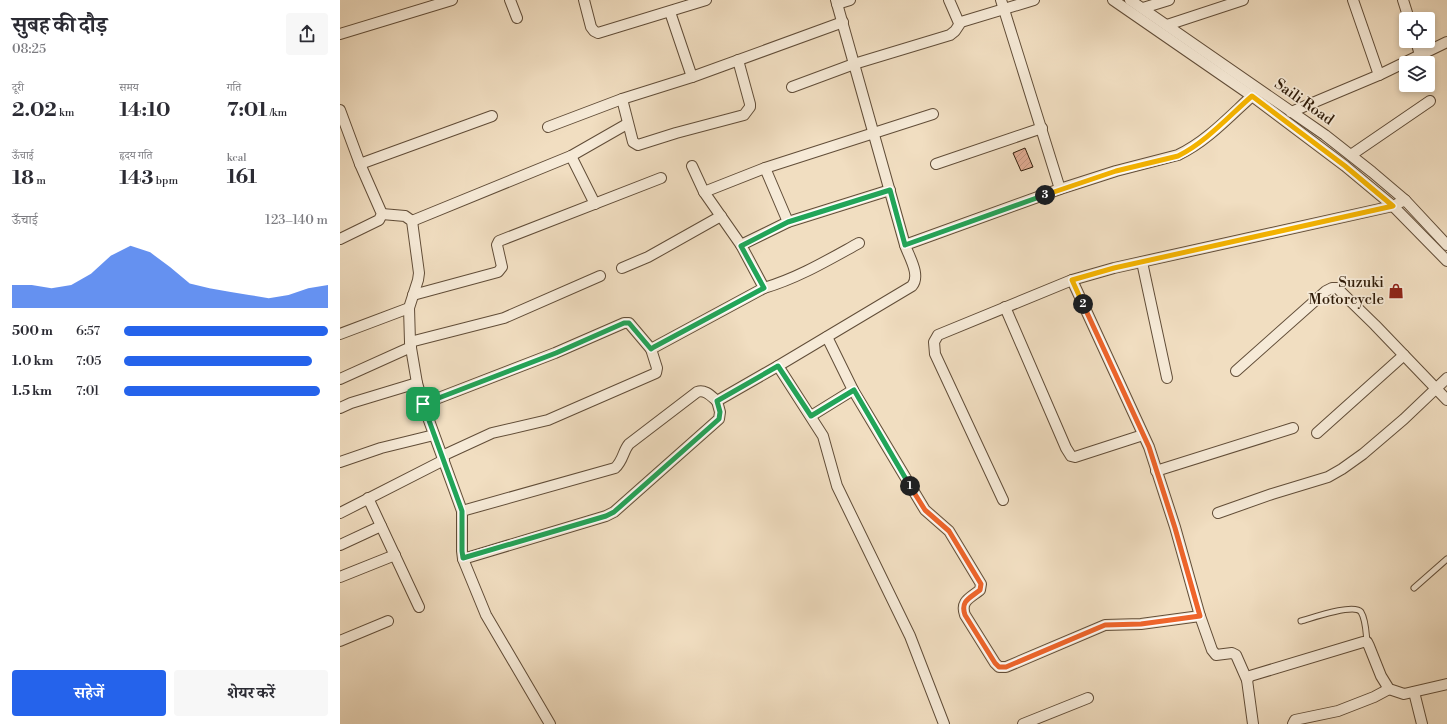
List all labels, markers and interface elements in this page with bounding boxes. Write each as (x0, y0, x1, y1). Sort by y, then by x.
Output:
text: सुबह की दौड़ (12, 12, 107, 39)
map controls (1399, 12, 1435, 92)
button: locate (1399, 12, 1435, 48)
button: share (286, 13, 328, 55)
text: 08:25 (12, 41, 46, 57)
button: layers (1399, 56, 1435, 92)
street label: Saili Road (1271, 75, 1338, 130)
text: दूरी (12, 81, 24, 95)
text: समय (119, 81, 139, 95)
text: गति (227, 81, 241, 95)
text: 2.02 (12, 98, 57, 123)
text: 14:10 (119, 98, 170, 123)
text: 7:01 (227, 98, 267, 123)
text: km (57, 106, 74, 120)
text: /km (267, 106, 287, 120)
text: ऊँचाई (12, 149, 34, 163)
text: हृदय गति (119, 149, 152, 163)
text: kcal (227, 151, 247, 165)
text: 161 (227, 165, 257, 190)
text: 18 (12, 166, 34, 191)
text: 143 (119, 166, 154, 191)
text: m (34, 174, 46, 188)
text: bpm (154, 174, 178, 188)
pin: 3 (1035, 185, 1055, 205)
text: 3 (1042, 188, 1048, 202)
text: ऊँचाई (12, 212, 38, 228)
text: 123–140 m (265, 212, 328, 228)
place label: Suzuki Motorcycle (1309, 273, 1384, 309)
shop icon: Suzuki Motorcycle (1387, 282, 1405, 300)
pin: 2 (1073, 294, 1093, 314)
text: 2 (1080, 297, 1086, 311)
text: 500 m (12, 323, 53, 339)
text: 6:57 (76, 323, 100, 339)
text: 1.0 km (12, 353, 53, 369)
text: 7:05 (76, 353, 101, 369)
text: 1.5 km (12, 383, 52, 399)
text: 7:01 (76, 383, 99, 399)
pin (406, 387, 440, 421)
icon: arrive (412, 393, 434, 415)
pin: 1 (900, 476, 920, 496)
text: 1 (907, 479, 913, 493)
button: सहेजें (12, 670, 166, 716)
button: शेयर करें (174, 670, 328, 716)

